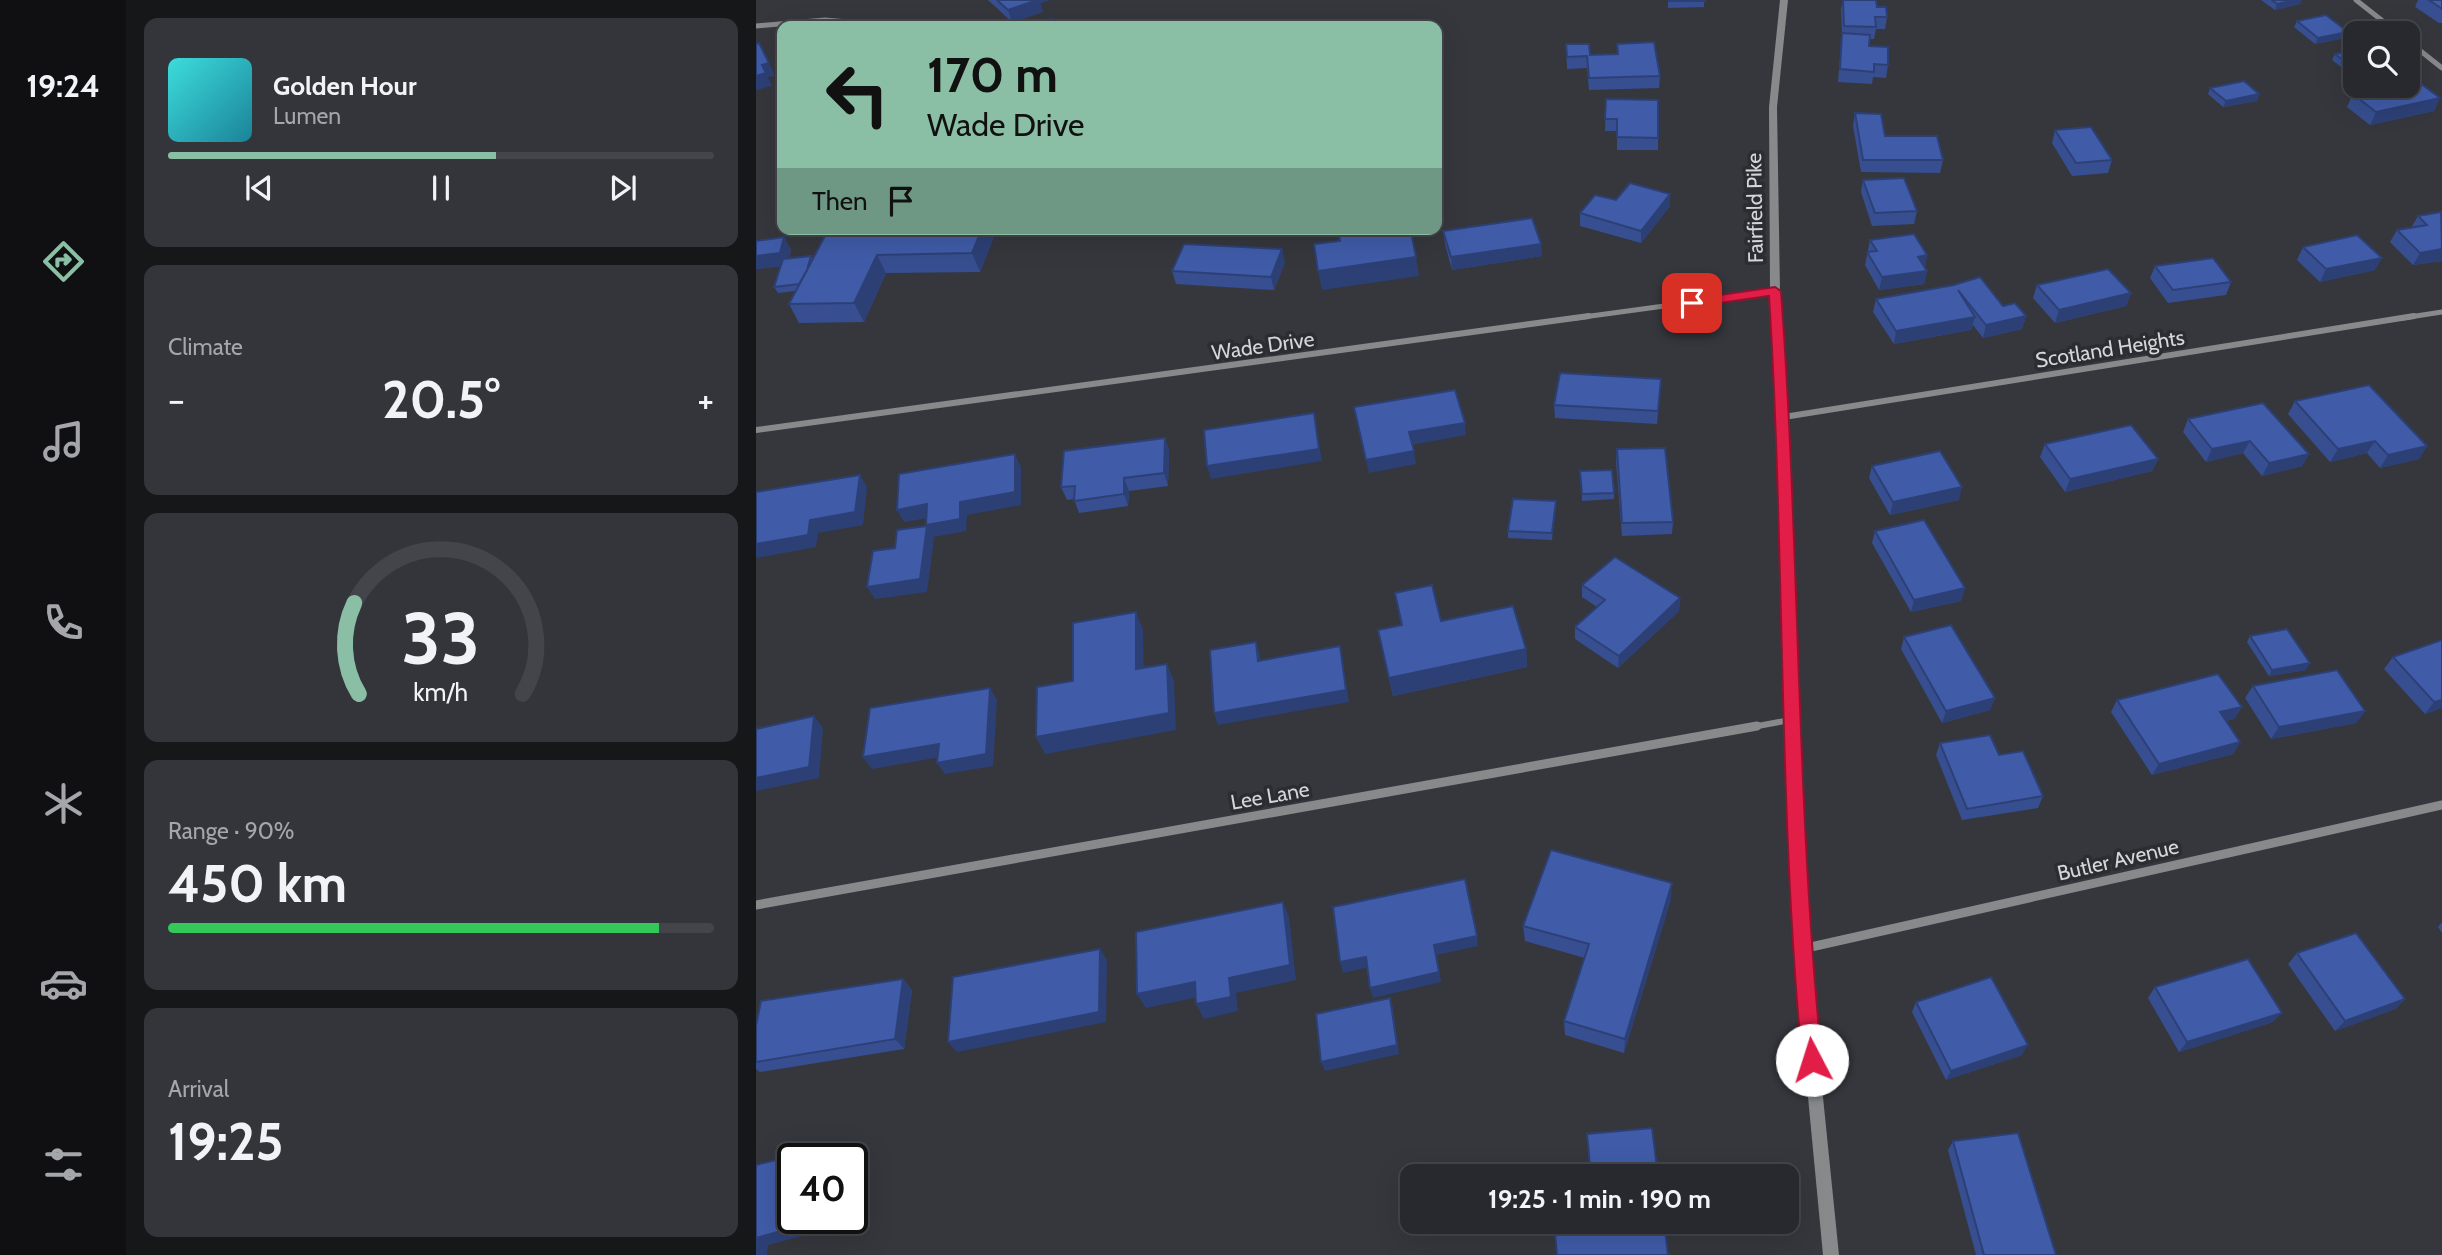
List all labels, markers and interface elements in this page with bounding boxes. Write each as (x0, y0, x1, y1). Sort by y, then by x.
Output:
map controls (2343, 21, 2420, 98)
button: search (2343, 21, 2420, 98)
text: 170 m (927, 45, 1058, 104)
icon: left (812, 49, 903, 140)
text: 19:24 (26, 66, 100, 105)
text: Golden Hour (273, 70, 416, 102)
text: Lumen (273, 102, 341, 130)
text: Wade Drive (927, 105, 1084, 144)
street label: Fairfield Pike (1741, 152, 1768, 263)
icon: previous (240, 169, 278, 207)
icon: pause (422, 169, 460, 207)
icon: next (604, 169, 642, 207)
icon: arrive (882, 182, 920, 220)
text: Then (812, 185, 868, 217)
icon: directions (39, 237, 88, 286)
pin (1662, 273, 1722, 333)
icon: arrive (1673, 284, 1711, 322)
street label: Scotland Heights (2034, 324, 2186, 373)
street label: Wade Drive (1210, 326, 1316, 365)
text: Climate (168, 333, 243, 361)
text: 20.5° (382, 368, 500, 431)
text: − (168, 376, 185, 423)
text: + (697, 376, 714, 423)
icon: music (39, 417, 88, 466)
text: 33 (402, 594, 480, 682)
icon: phone (39, 598, 88, 647)
text: km/h (414, 676, 468, 706)
street label: Lee Lane (1229, 776, 1312, 815)
icon: climate (39, 779, 88, 828)
text: Range · 90% (168, 817, 295, 845)
street label: Butler Avenue (2055, 833, 2181, 886)
text: 450 km (168, 852, 347, 915)
icon: car (39, 959, 88, 1008)
position arrow (1775, 1023, 1849, 1097)
text: Arrival (168, 1075, 229, 1103)
text: 19:25 (168, 1110, 283, 1173)
icon: filters (39, 1140, 88, 1189)
speed limit sign: 40 (777, 1143, 868, 1234)
text: 19:25 · 1 min · 190 m (1488, 1183, 1711, 1215)

